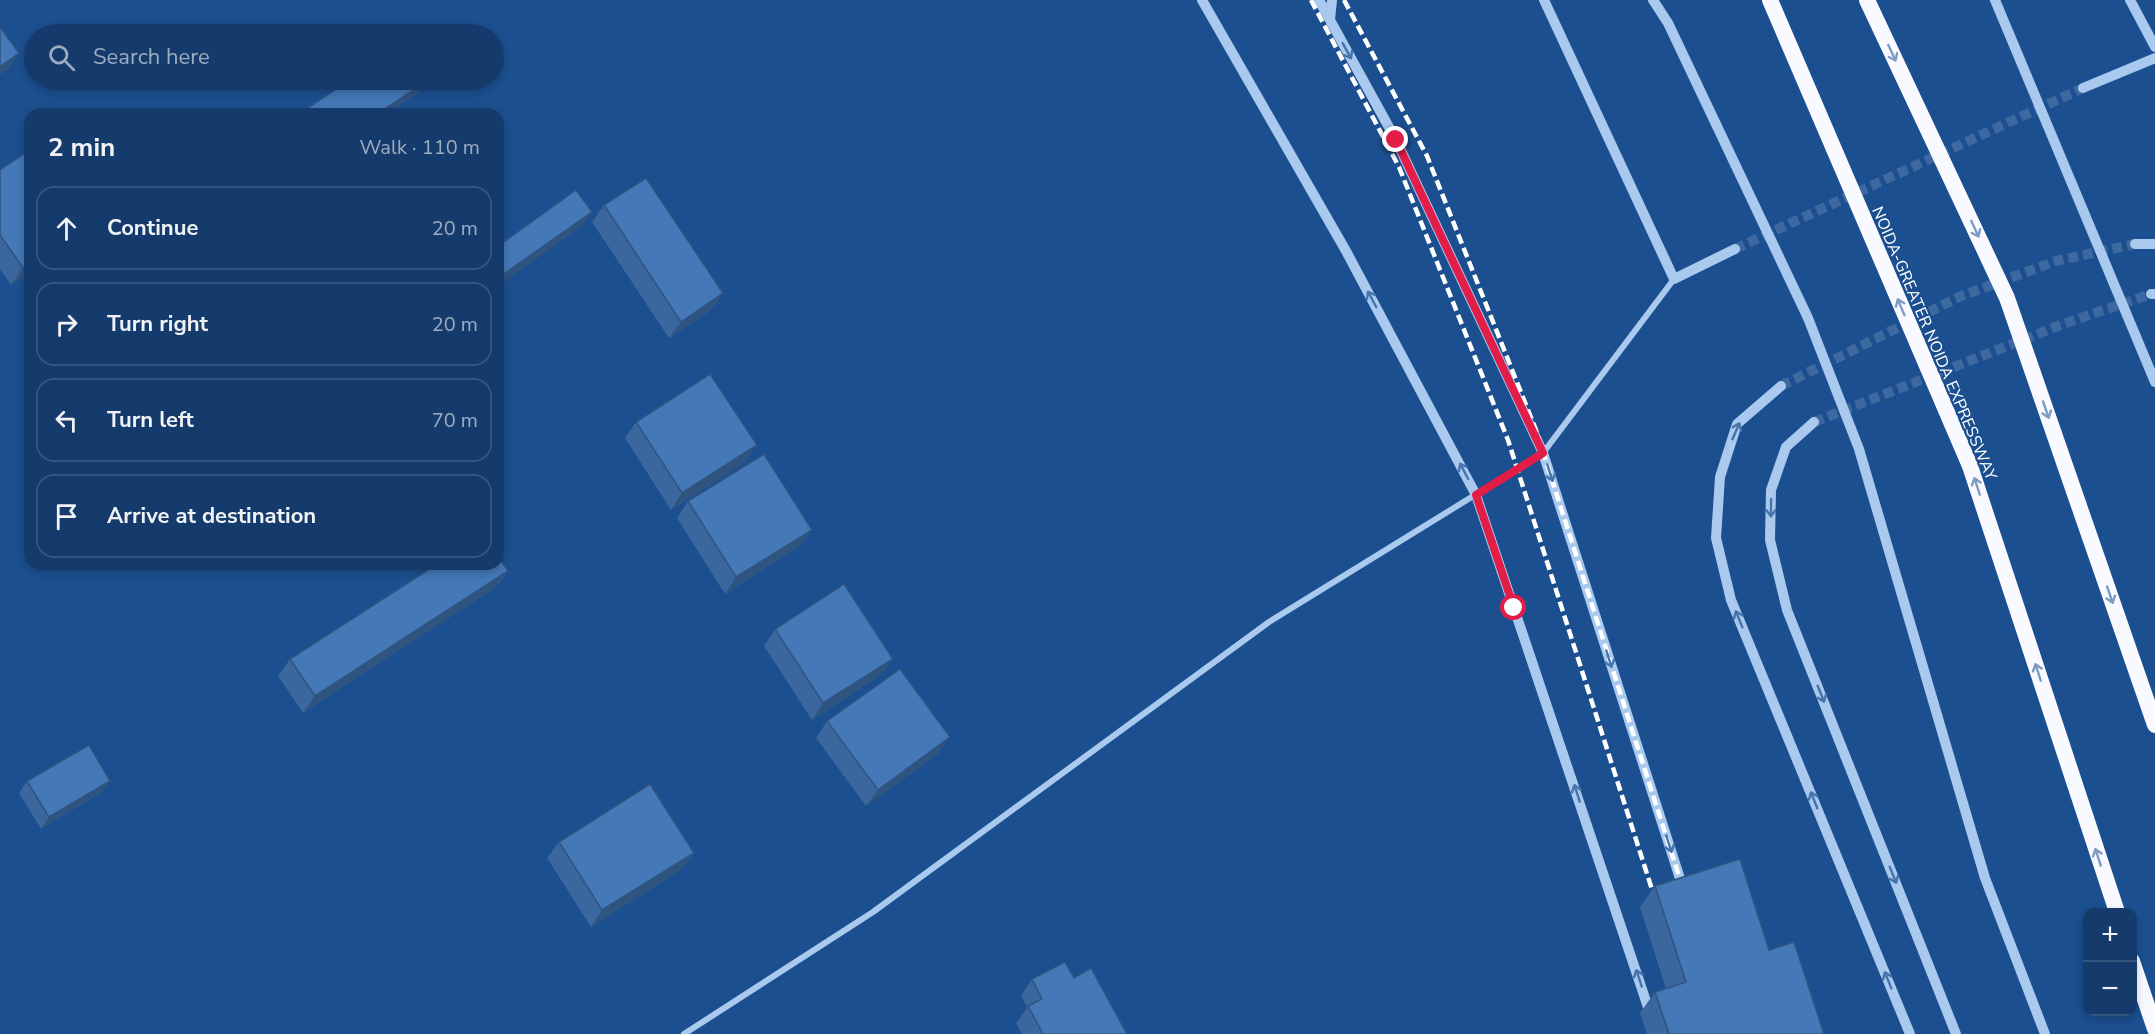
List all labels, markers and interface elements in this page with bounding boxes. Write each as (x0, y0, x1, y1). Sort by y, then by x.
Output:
search box (24, 24, 504, 90)
icon: search (45, 41, 78, 74)
text: Search here (93, 42, 210, 72)
one-way arrow (1341, 42, 1353, 59)
one-way arrow (1886, 43, 1898, 61)
route end (1382, 126, 1408, 152)
text: 2 min (48, 130, 115, 165)
text: Walk · 110 m (360, 134, 480, 161)
street label: NOIDA-GREATER NOIDA EXPRESSWAY (1866, 203, 2002, 484)
icon: ahead (50, 212, 83, 245)
text: Continue (107, 213, 198, 243)
text: 20 m (432, 215, 478, 242)
one-way arrow (1969, 220, 1981, 238)
one-way arrow (1366, 291, 1378, 308)
one-way arrow (1895, 298, 1907, 316)
icon: right (50, 308, 83, 341)
text: Turn right (107, 309, 208, 339)
text: 20 m (432, 311, 478, 338)
one-way arrow (2042, 401, 2053, 419)
icon: left (50, 404, 83, 437)
text: Turn left (107, 405, 194, 435)
text: 70 m (432, 407, 478, 434)
one-way arrow (1731, 422, 1742, 440)
one-way arrow (1458, 463, 1470, 480)
one-way arrow (1545, 463, 1556, 482)
one-way arrow (1970, 477, 1981, 496)
one-way arrow (1765, 497, 1777, 517)
icon: arrive (50, 500, 83, 533)
text: Arrive at destination (107, 501, 316, 531)
one-way arrow (2105, 585, 2116, 604)
route start (1500, 594, 1526, 620)
one-way arrow (1733, 611, 1744, 629)
one-way arrow (1604, 649, 1615, 668)
one-way arrow (2031, 663, 2042, 682)
one-way arrow (1816, 684, 1827, 703)
one-way arrow (1571, 784, 1582, 803)
one-way arrow (1808, 791, 1819, 809)
one-way arrow (1664, 834, 1675, 853)
one-way arrow (2092, 848, 2103, 867)
one-way arrow (1888, 866, 1899, 884)
map controls (2083, 908, 2137, 1016)
button: + (2083, 908, 2137, 962)
button: − (2083, 962, 2137, 1016)
one-way arrow (1632, 970, 1643, 988)
one-way arrow (1882, 971, 1893, 990)

